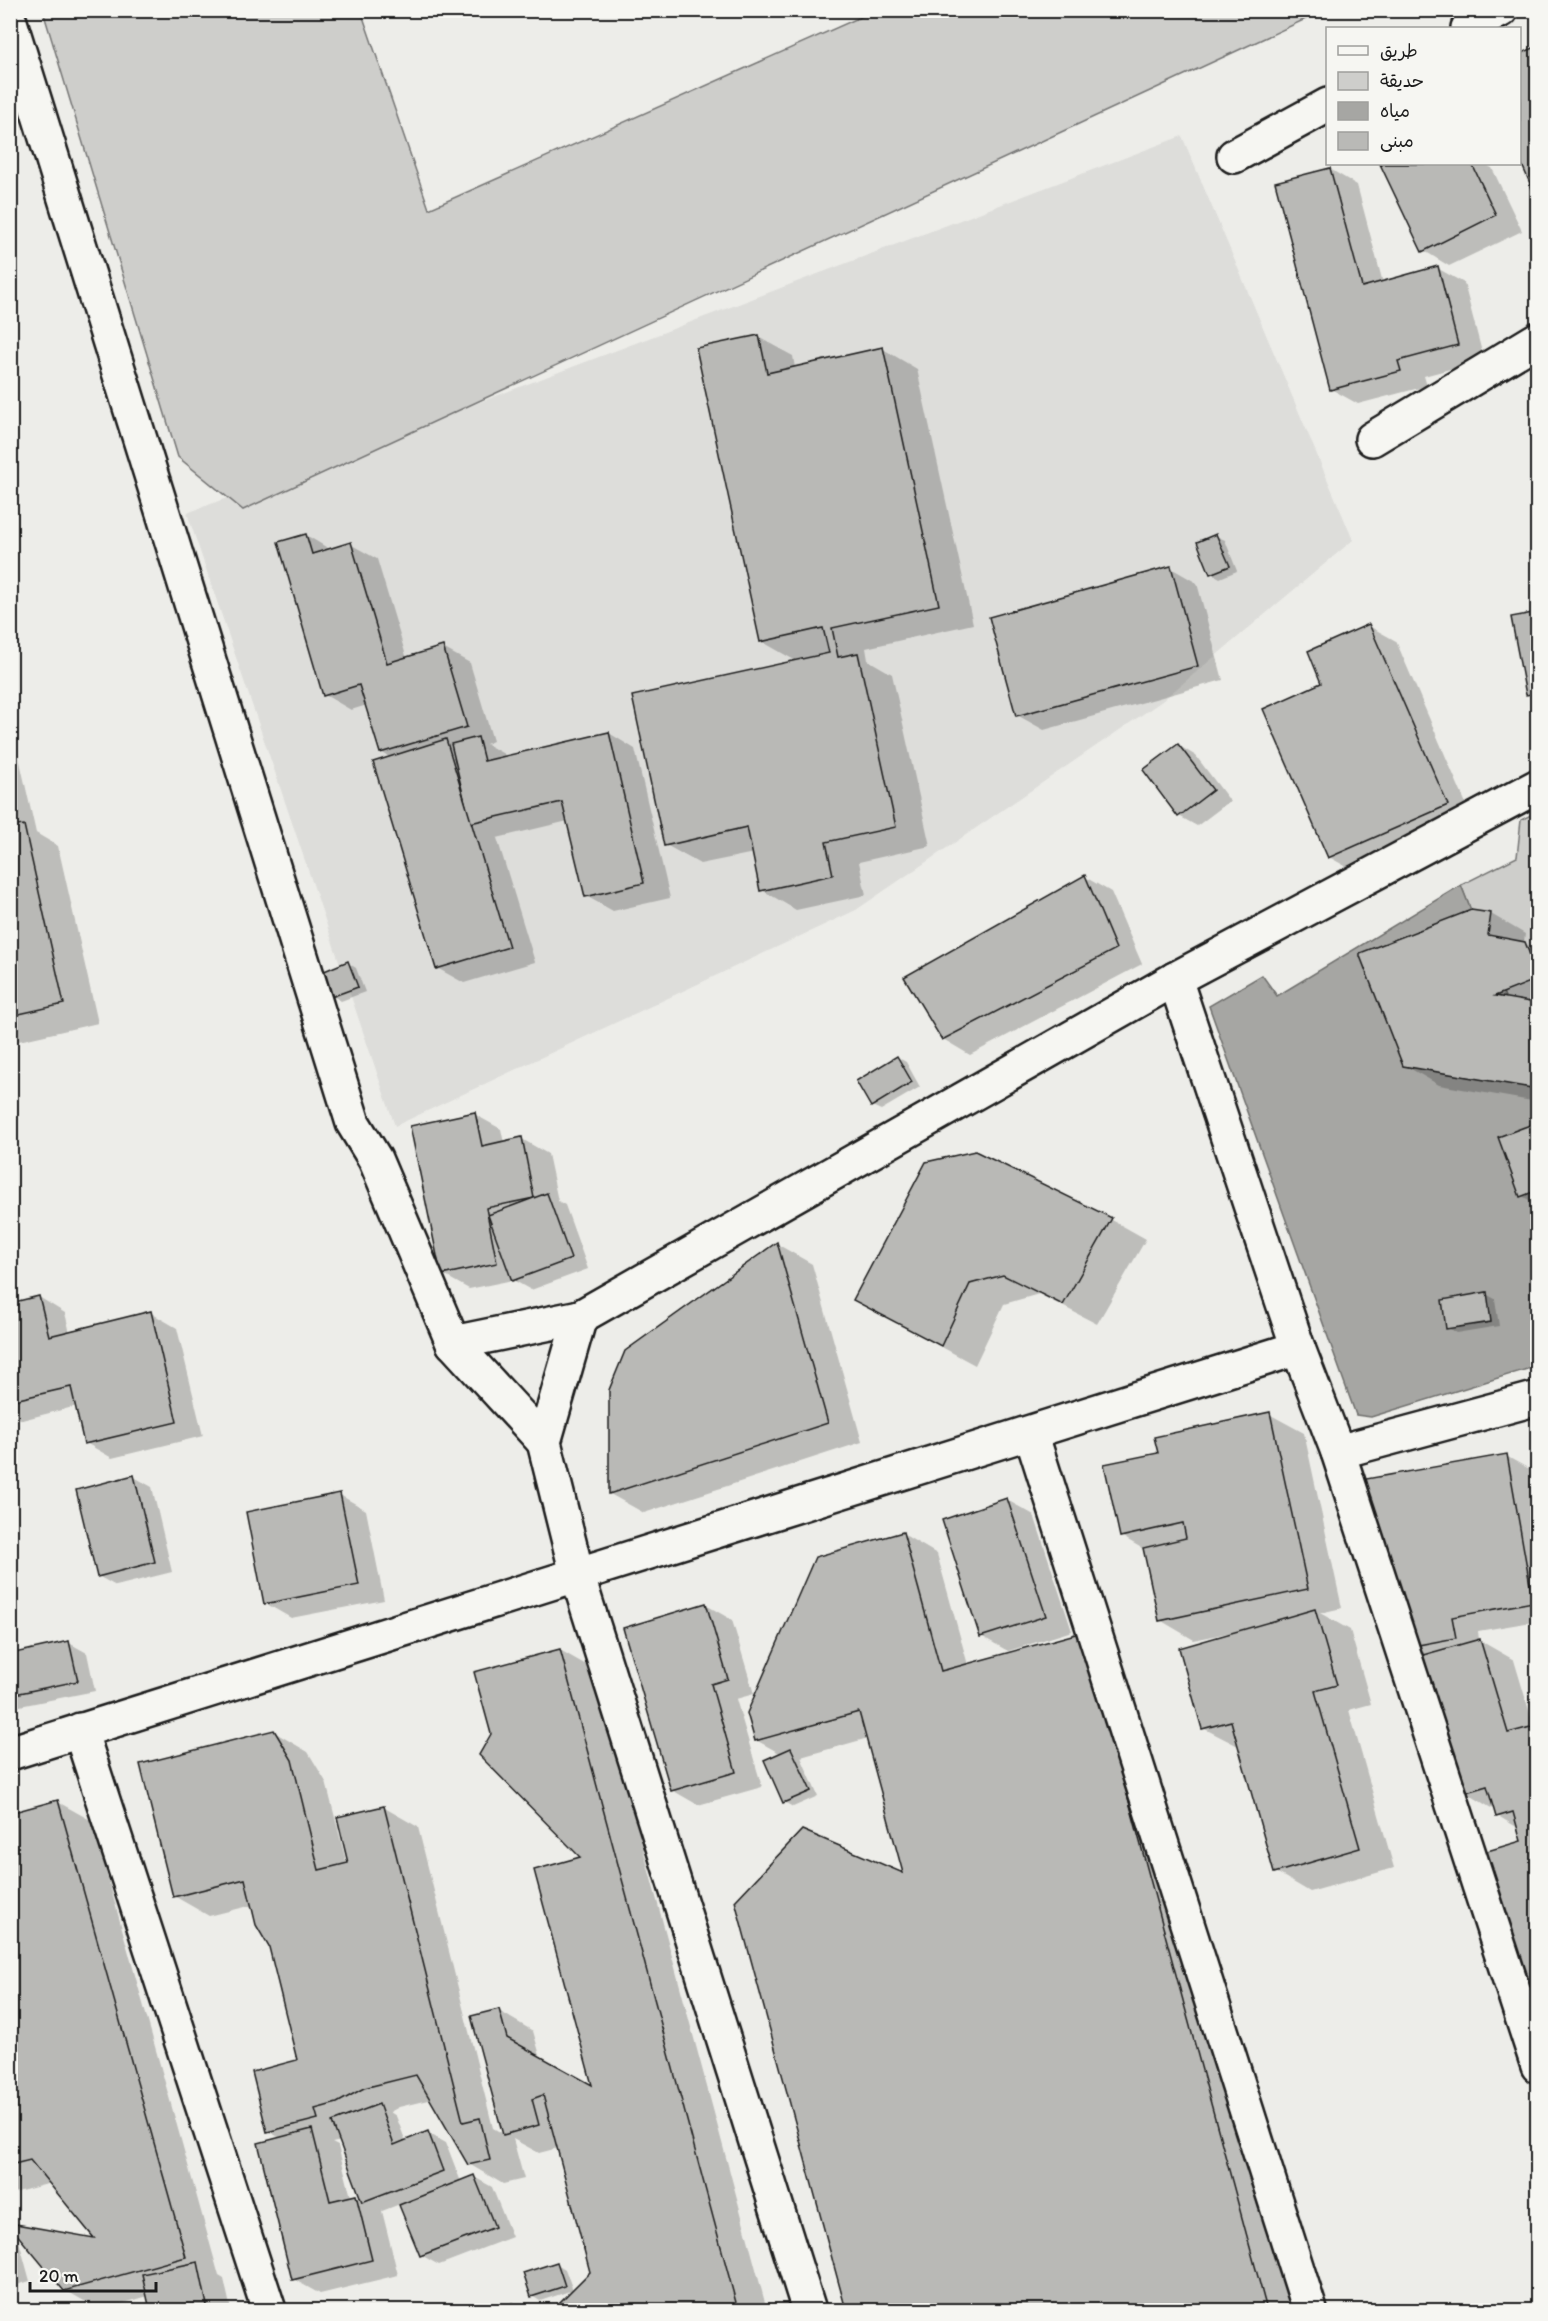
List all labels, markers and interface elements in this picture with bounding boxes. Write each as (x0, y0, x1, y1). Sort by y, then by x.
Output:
legend (1326, 27, 1521, 165)
text: طريق (1380, 40, 1418, 62)
text: حديقة (1380, 70, 1424, 92)
text: مياه (1380, 100, 1410, 122)
text: مبنى (1380, 130, 1414, 152)
scale bar (30, 2255, 156, 2293)
text: 20 m (39, 2265, 79, 2287)

